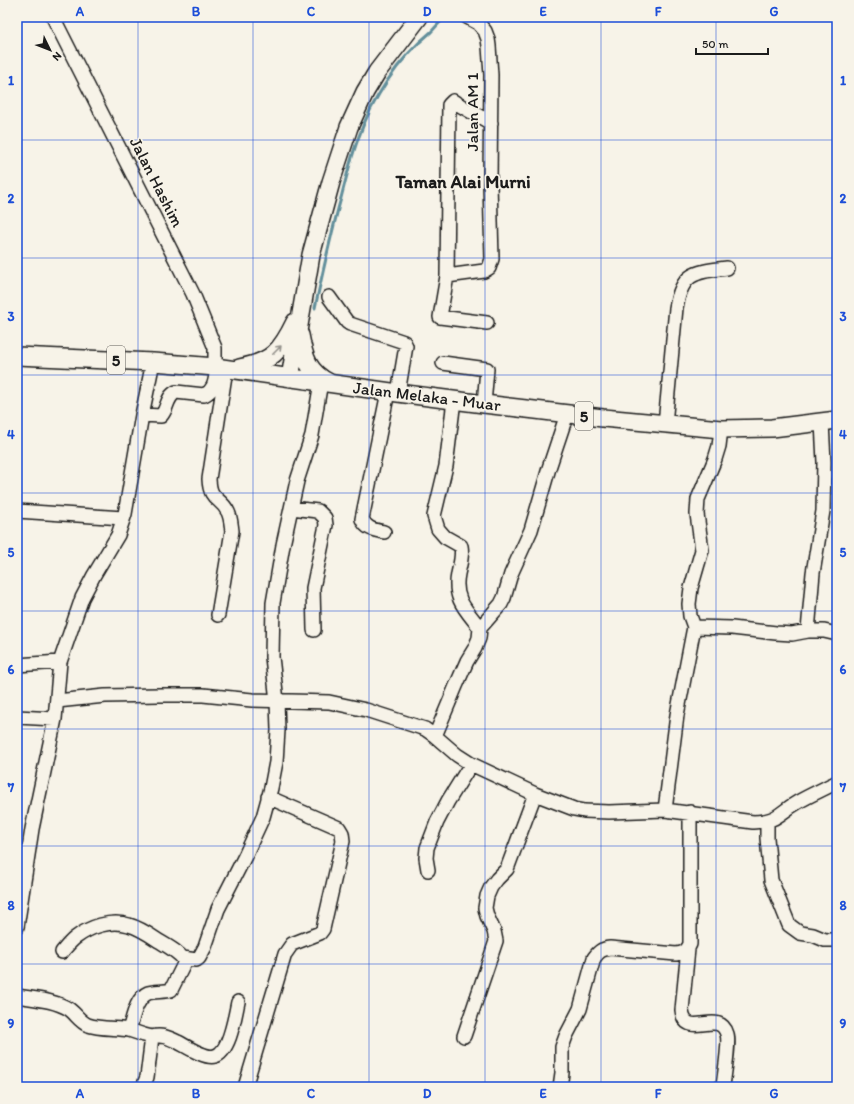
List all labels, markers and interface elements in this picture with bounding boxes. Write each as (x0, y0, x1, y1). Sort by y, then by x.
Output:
text: A (75, 4, 85, 19)
text: B (192, 4, 201, 19)
text: C (307, 4, 316, 19)
text: D (423, 4, 432, 19)
text: E (539, 4, 547, 19)
text: F (655, 4, 662, 19)
text: G (770, 4, 779, 19)
north arrow (30, 30, 70, 70)
scale bar (696, 30, 768, 56)
text: 50 m (702, 37, 728, 51)
text: N (50, 49, 64, 64)
street label: Jalan AM 1 (462, 72, 482, 151)
text: 1 (8, 73, 14, 88)
text: 1 (840, 73, 846, 88)
street label: Jalan Hashim (126, 134, 188, 231)
district label: Taman Alai Murni (394, 171, 531, 193)
text: 2 (8, 191, 15, 206)
text: 2 (840, 191, 847, 206)
text: 3 (7, 309, 15, 324)
text: 3 (839, 309, 847, 324)
one-way arrow (272, 345, 282, 355)
road number: 5 (107, 346, 125, 374)
street label: Jalan Melaka - Muar (352, 377, 502, 415)
road number: 5 (575, 402, 593, 430)
text: 4 (7, 427, 15, 442)
text: 4 (839, 427, 847, 442)
text: 5 (8, 545, 15, 560)
text: 5 (840, 545, 847, 560)
text: 6 (8, 662, 15, 677)
text: 6 (840, 662, 847, 677)
text: 7 (7, 780, 15, 795)
text: 7 (839, 780, 847, 795)
text: 8 (7, 898, 15, 913)
text: 8 (839, 898, 847, 913)
text: 9 (8, 1016, 15, 1031)
text: 9 (840, 1016, 847, 1031)
text: A (75, 1086, 85, 1101)
text: B (192, 1086, 201, 1101)
text: C (307, 1086, 316, 1101)
text: D (423, 1086, 432, 1101)
text: E (539, 1086, 547, 1101)
text: F (655, 1086, 662, 1101)
text: G (770, 1086, 779, 1101)

